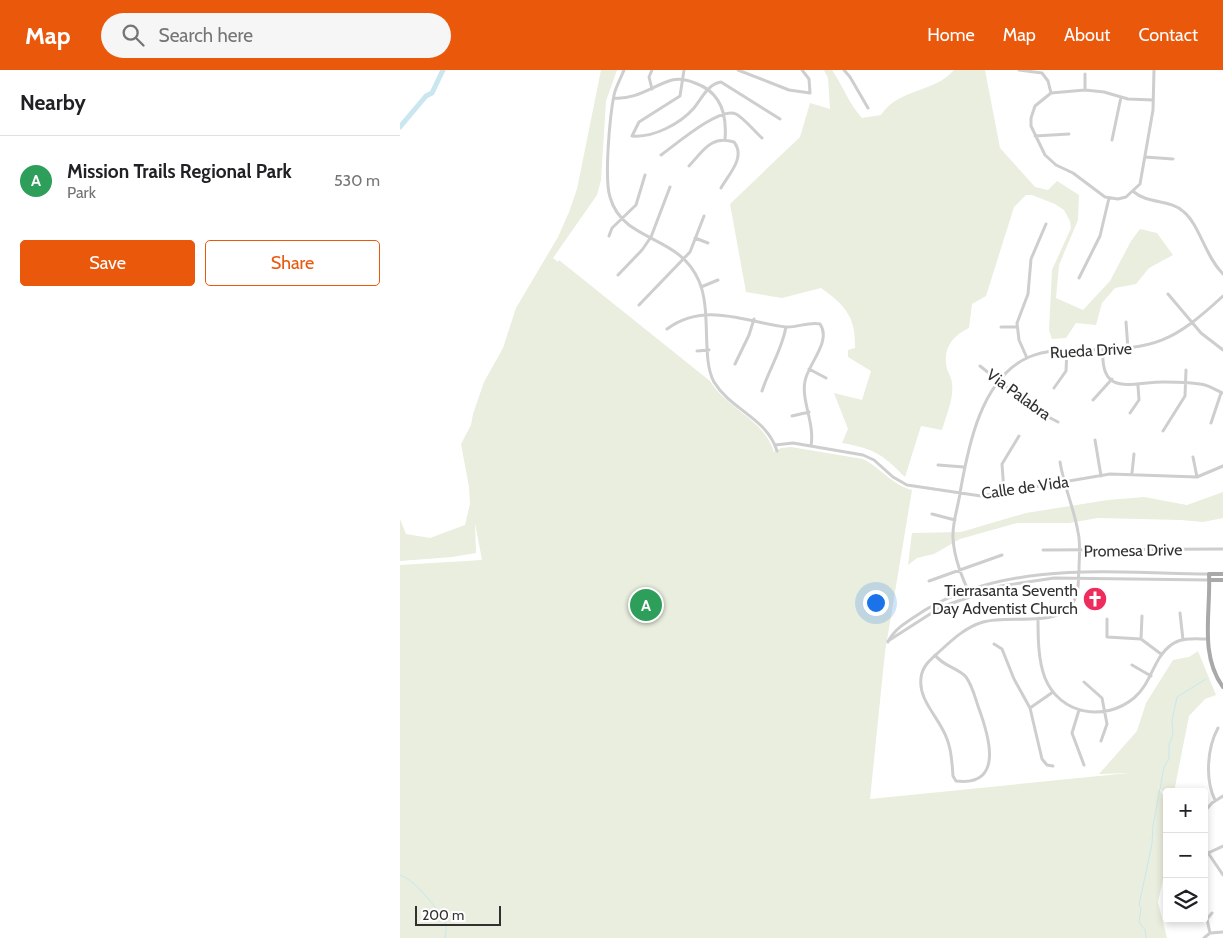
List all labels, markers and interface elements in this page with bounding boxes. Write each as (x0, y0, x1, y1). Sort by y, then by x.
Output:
search box (101, 13, 451, 58)
text: Map (25, 21, 71, 50)
icon: search (119, 21, 147, 49)
text: Search here (159, 24, 253, 47)
text: Home (927, 24, 975, 46)
text: Map (1003, 24, 1036, 46)
text: About (1064, 24, 1110, 46)
text: Contact (1138, 24, 1198, 46)
text: Nearby (20, 90, 86, 115)
text: Mission Trails Regional Park (67, 160, 292, 183)
text: A (31, 171, 41, 190)
text: 530 m (334, 171, 380, 190)
text: Park (67, 183, 96, 202)
button: Save (20, 240, 195, 286)
button: Share (205, 240, 380, 286)
street label: Rueda Drive (1050, 339, 1133, 362)
street label: Via Palabra (983, 365, 1055, 424)
street label: Calle de Vida (980, 472, 1070, 503)
street label: Promesa Drive (1084, 540, 1183, 561)
place label: Tierrasanta Seventh Day Adventist Church (932, 581, 1078, 618)
pin: A (630, 586, 662, 624)
church icon: Tierrasanta Seventh Day Adventist Church (1082, 586, 1108, 612)
your location (863, 590, 889, 616)
map controls (1163, 788, 1208, 923)
button: + (1163, 788, 1208, 833)
button: − (1163, 833, 1208, 878)
button: layers (1163, 878, 1208, 923)
scale bar (415, 903, 501, 926)
text: 200 m (422, 906, 464, 924)

